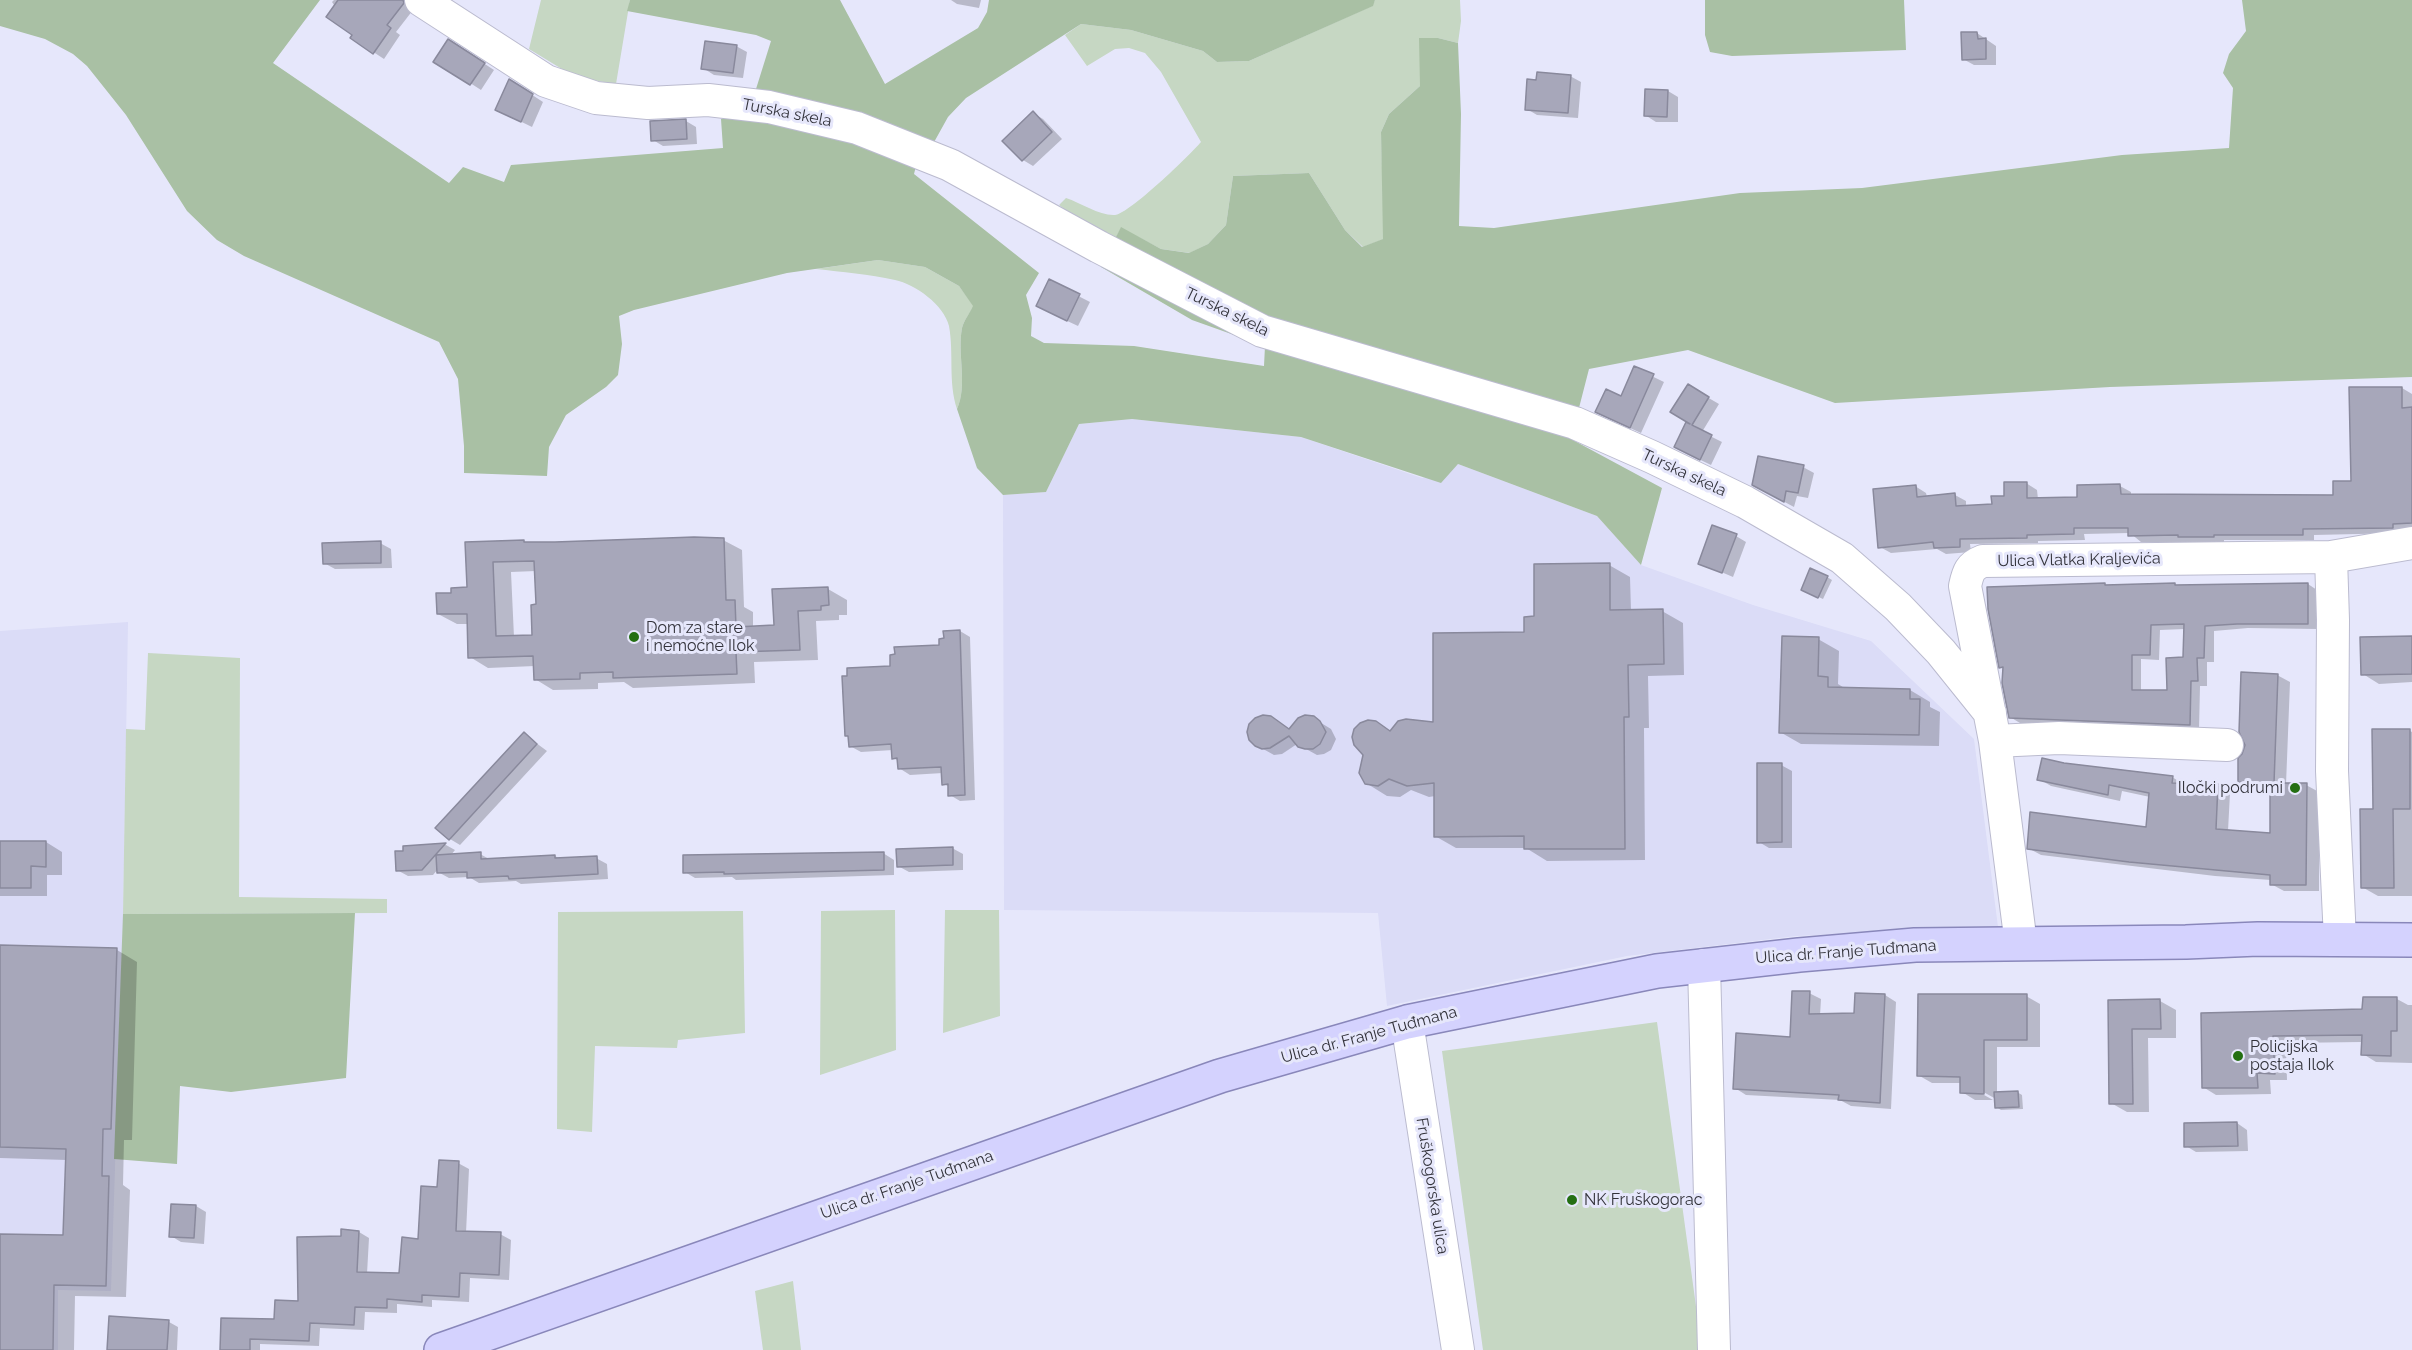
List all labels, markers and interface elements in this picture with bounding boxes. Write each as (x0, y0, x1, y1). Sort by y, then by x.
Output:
street label: Turska skela (741, 95, 833, 131)
street label: Turska skela (1182, 283, 1272, 341)
street label: Turska skela (1639, 445, 1729, 501)
street label: Ulica Vlatka Kraljevića (1997, 549, 2161, 571)
place label: Dom za stare i nemoćne Ilok (646, 618, 754, 656)
marker: Dom za stare i nemoćne Ilok (627, 630, 641, 644)
place label: Iločki podrumi (2178, 778, 2283, 798)
marker: Iločki podrumi (2288, 781, 2302, 795)
street label: Ulica dr. Franje Tuđmana (1755, 936, 1937, 968)
street label: Ulica dr. Franje Tuđmana (1279, 1002, 1459, 1068)
place label: Policijska postaja Ilok (2250, 1037, 2334, 1075)
marker: Policijska postaja Ilok (2231, 1049, 2245, 1063)
street label: Fruškogorska ulica (1412, 1116, 1452, 1256)
street label: Ulica dr. Franje Tuđmana (818, 1146, 996, 1224)
place label: NK Fruškogorac (1584, 1190, 1702, 1210)
marker: NK Fruškogorac (1565, 1193, 1579, 1207)

